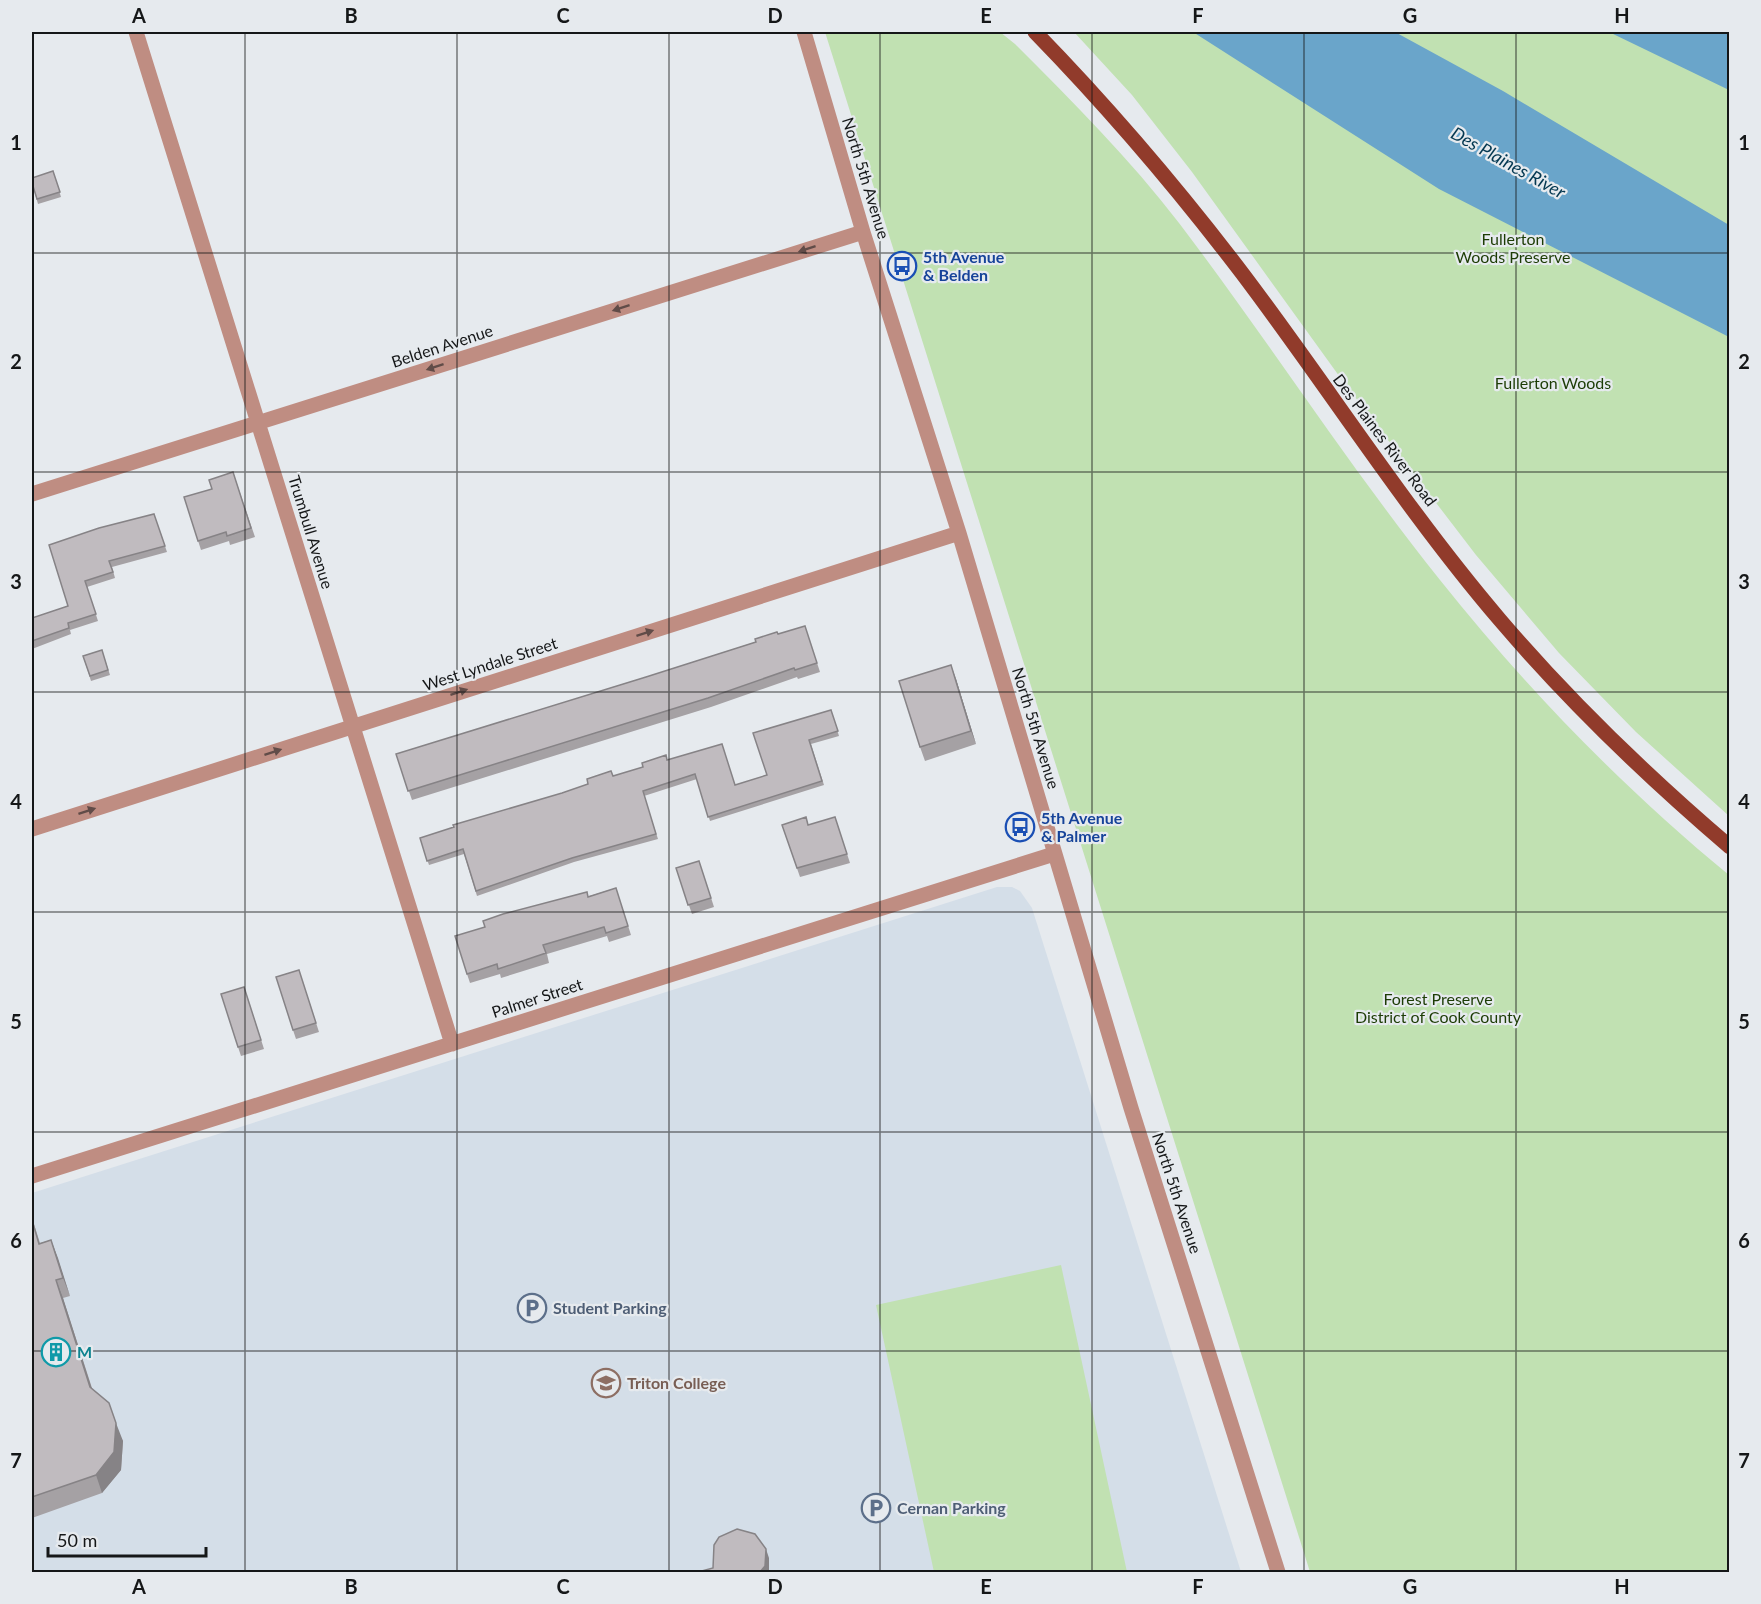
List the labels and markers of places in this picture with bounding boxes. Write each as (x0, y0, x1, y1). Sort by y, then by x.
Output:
place label: 5th Avenue & Belden (923, 247, 1005, 284)
bus stop icon: 5th Avenue & Belden (886, 250, 918, 282)
place label: 5th Avenue & Palmer (1041, 808, 1123, 845)
bus stop icon: 5th Avenue & Palmer (1004, 811, 1036, 843)
parking icon: Student Parking (516, 1292, 548, 1324)
place label: Student Parking (553, 1298, 667, 1317)
building icon: M (40, 1336, 72, 1368)
place label: M (77, 1342, 92, 1361)
school or university icon: Triton College (590, 1367, 622, 1399)
place label: Triton College (627, 1373, 726, 1392)
parking icon: Cernan Parking (860, 1492, 892, 1524)
place label: Cernan Parking (897, 1498, 1006, 1517)

